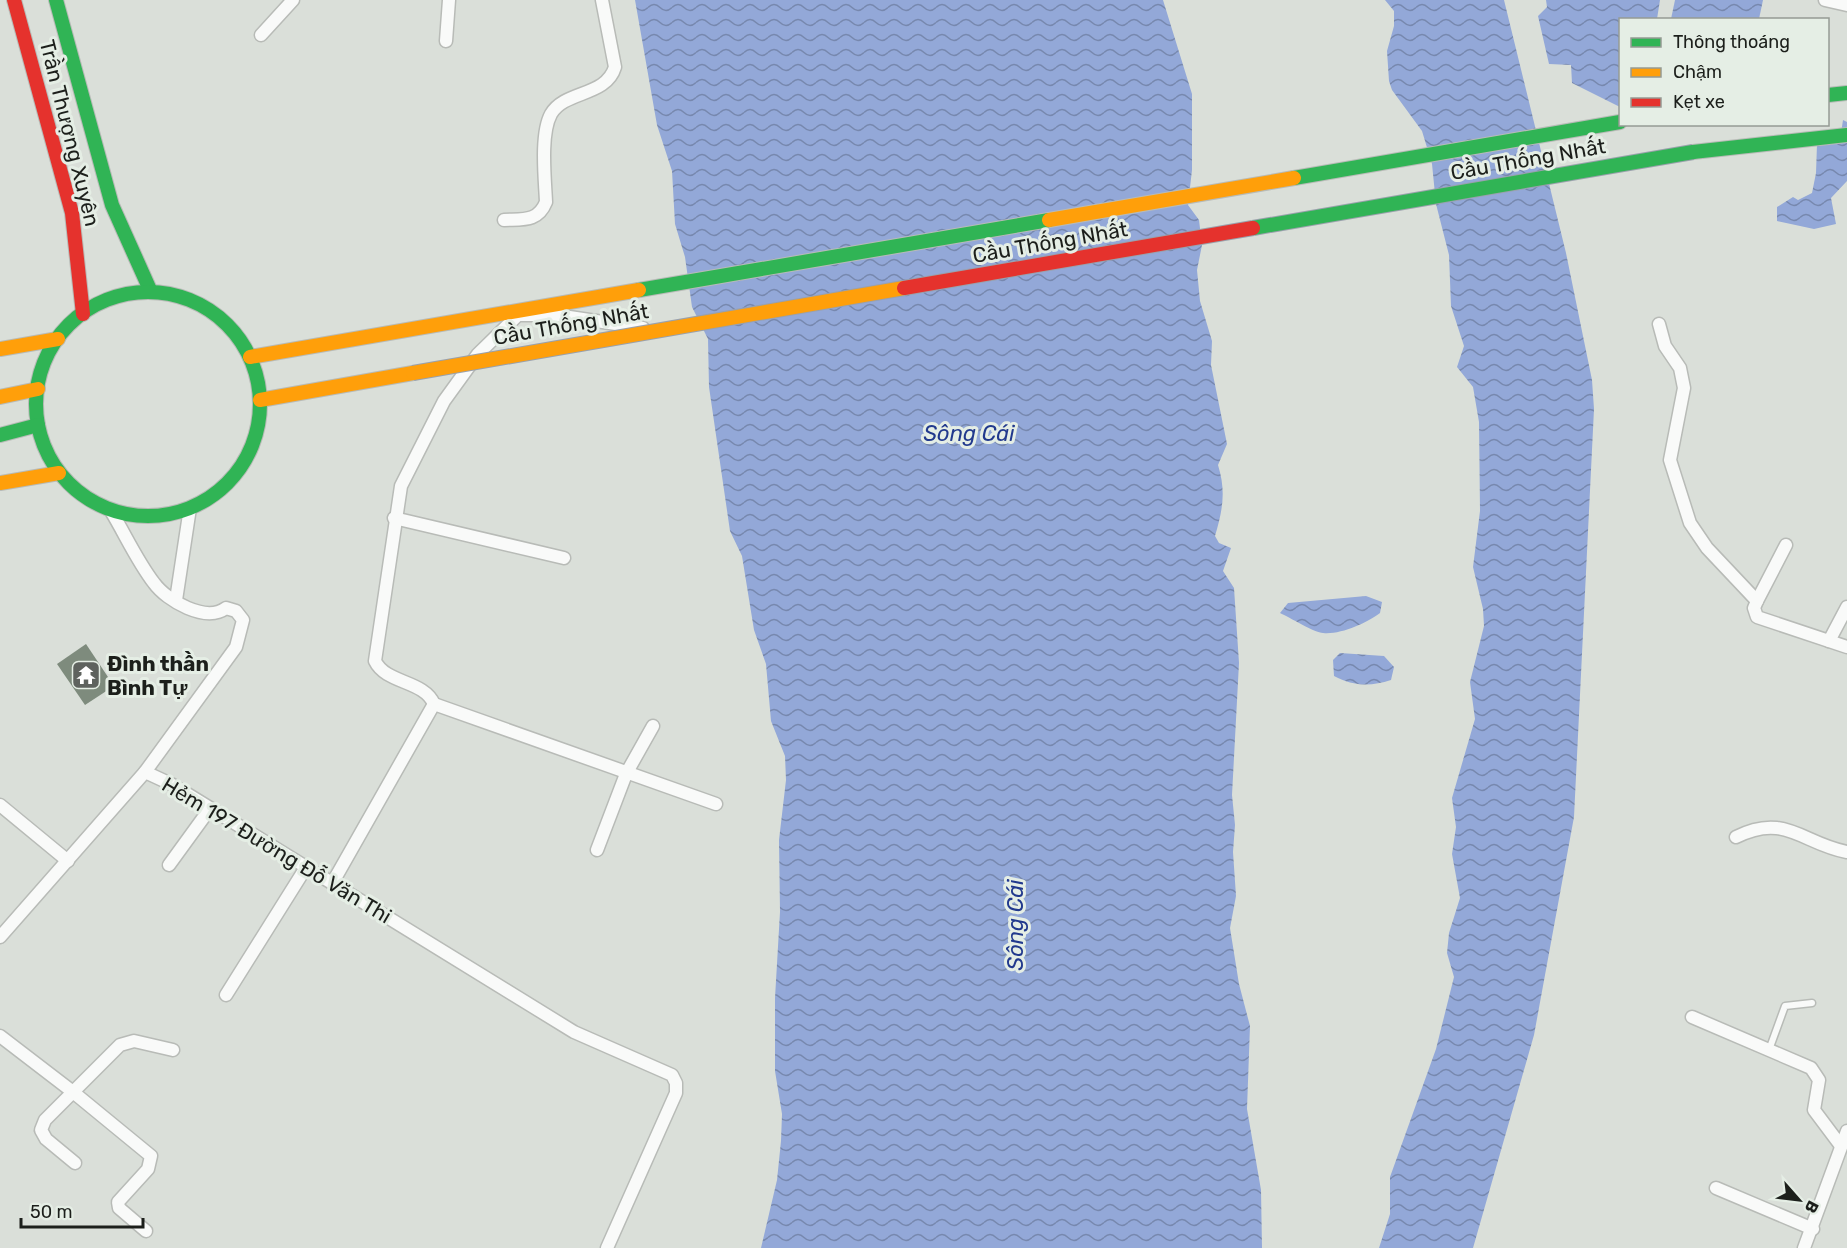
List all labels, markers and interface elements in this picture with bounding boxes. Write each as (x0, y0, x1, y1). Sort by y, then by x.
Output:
legend (1619, 18, 1829, 126)
text: Thông thoáng (1673, 31, 1790, 53)
street label: Trần Thượng Xuyên (35, 37, 105, 229)
text: Chậm (1673, 61, 1722, 83)
text: Kẹt xe (1673, 91, 1725, 113)
street label: Cầu Thống Nhất (1449, 133, 1607, 185)
street label: Cầu Thống Nhất (971, 216, 1129, 268)
street label: Cầu Thống Nhất (492, 298, 650, 350)
water label: Sông Cái (923, 420, 1015, 447)
place label: Đình thần Bình Tự (107, 651, 209, 700)
temple icon: Đình thần Bình Tự (70, 659, 102, 691)
street label: Hẻm 197 Đường Đỗ Văn Thi (158, 772, 396, 928)
water label: Sông Cái (1002, 879, 1029, 971)
north arrow (1769, 1170, 1829, 1230)
scale bar (21, 1191, 142, 1229)
text: B (1801, 1197, 1823, 1216)
text: 50 m (30, 1201, 73, 1223)

